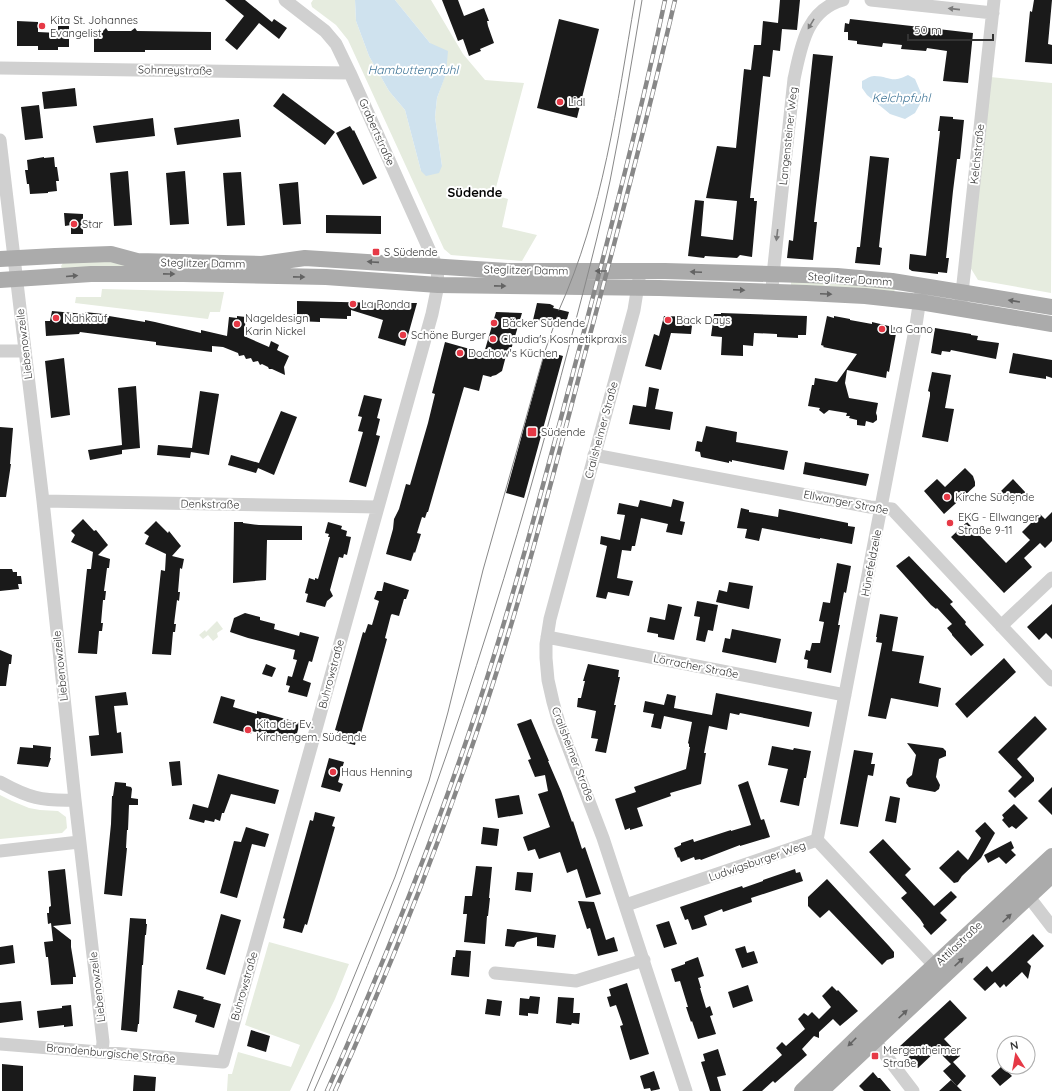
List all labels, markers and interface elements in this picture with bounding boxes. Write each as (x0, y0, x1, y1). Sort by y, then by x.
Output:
one-way arrow (948, 6, 960, 12)
place label: Kita St. Johannes Evangelist (50, 13, 138, 40)
scale bar (908, 16, 993, 42)
one-way arrow (808, 18, 815, 30)
marker: Kita St. Johannes Evangelist (37, 21, 47, 31)
text: 50 m (914, 22, 942, 37)
street label: Sohnreystraße (138, 62, 212, 78)
water label: Hambuttenpfuhl (368, 62, 460, 77)
street label: Langensteiner Weg (776, 86, 800, 186)
water label: Kelchpfuhl (872, 90, 931, 105)
place label: Lidl (568, 95, 585, 109)
street label: Grabertstraße (356, 96, 398, 168)
marker: Lidl (555, 97, 565, 107)
street label: Kelchstraße (967, 123, 987, 185)
district label: Südende (448, 184, 503, 200)
place label: Star (82, 217, 104, 231)
marker: Star (69, 219, 79, 229)
one-way arrow (774, 229, 780, 241)
place label: S Südende (384, 245, 438, 259)
marker: S Südende (371, 247, 381, 257)
street label: Steglitzer Damm (161, 255, 245, 271)
one-way arrow (367, 259, 379, 266)
street label: Steglitzer Damm (484, 262, 568, 278)
one-way arrow (594, 268, 607, 274)
one-way arrow (689, 269, 702, 275)
street label: Steglitzer Damm (807, 269, 893, 289)
one-way arrow (163, 271, 176, 277)
one-way arrow (66, 272, 78, 279)
one-way arrow (293, 273, 305, 280)
one-way arrow (494, 283, 506, 290)
one-way arrow (733, 287, 745, 294)
one-way arrow (820, 290, 832, 297)
place label: La Ronda (361, 297, 410, 311)
one-way arrow (1008, 298, 1020, 304)
marker: La Ronda (348, 299, 358, 309)
street label: Liebenowzeile (13, 308, 35, 380)
place label: Nahkauf (64, 311, 108, 325)
place label: Nageldesign Karin Nickel (245, 311, 309, 338)
marker: Nahkauf (51, 313, 61, 323)
place label: Back Days (676, 313, 730, 327)
marker: Back Days (663, 315, 673, 325)
place label: Bäcker Südende (502, 316, 585, 330)
marker: Bäcker Südende (489, 318, 499, 328)
marker: Nageldesign Karin Nickel (232, 319, 242, 329)
place label: La Gano (890, 322, 933, 336)
marker: La Gano (877, 324, 887, 334)
place label: Schöne Burger (411, 328, 487, 342)
marker: Schöne Burger (398, 330, 408, 340)
place label: Claudia's Kosmetikpraxis (501, 332, 627, 346)
marker: Claudia's Kosmetikpraxis (488, 334, 498, 344)
place label: Dochow's Küchen (468, 346, 558, 360)
marker: Dochow's Küchen (455, 348, 465, 358)
street label: Crailsheimer Straße (581, 380, 621, 480)
place label: Südende (541, 425, 586, 439)
marker: Südende (526, 426, 538, 438)
street label: Ellwanger Straße (802, 487, 890, 517)
place label: Kirche Südende (955, 490, 1035, 504)
marker: Kirche Südende (942, 492, 952, 502)
street label: Denkstraße (180, 496, 240, 512)
place label: EKG - Ellwanger Straße 9-11 (958, 510, 1040, 537)
marker: EKG - Ellwanger Straße 9-11 (945, 518, 955, 528)
street label: Hünefeldzeile (858, 528, 884, 598)
street label: Liebenowzeile (49, 630, 71, 702)
street label: Buhrowstraße (315, 638, 347, 710)
street label: Lörracher Straße (652, 651, 740, 681)
street label: Crailsheimer Straße (549, 705, 597, 803)
place label: Kita der Ev. Kirchengem. Südende (256, 717, 367, 744)
marker: Kita der Ev. Kirchengem. Südende (243, 725, 253, 735)
place label: Haus Henning (341, 765, 412, 779)
marker: Haus Henning (328, 767, 338, 777)
street label: Ludwigsburger Weg (707, 838, 807, 884)
one-way arrow (1001, 913, 1012, 922)
street label: Attilastraße (933, 918, 985, 968)
street label: Buhrowstraße (227, 950, 261, 1022)
street label: Liebenowzeile (86, 951, 108, 1023)
one-way arrow (954, 957, 964, 967)
one-way arrow (898, 1009, 908, 1019)
north arrow (996, 1035, 1036, 1075)
one-way arrow (847, 1037, 857, 1047)
text: N (1009, 1038, 1019, 1053)
street label: Brandenburgische Straße (46, 1040, 176, 1066)
place label: Mergentheimer Straße (883, 1043, 961, 1070)
marker: Mergentheimer Straße (870, 1051, 880, 1061)

